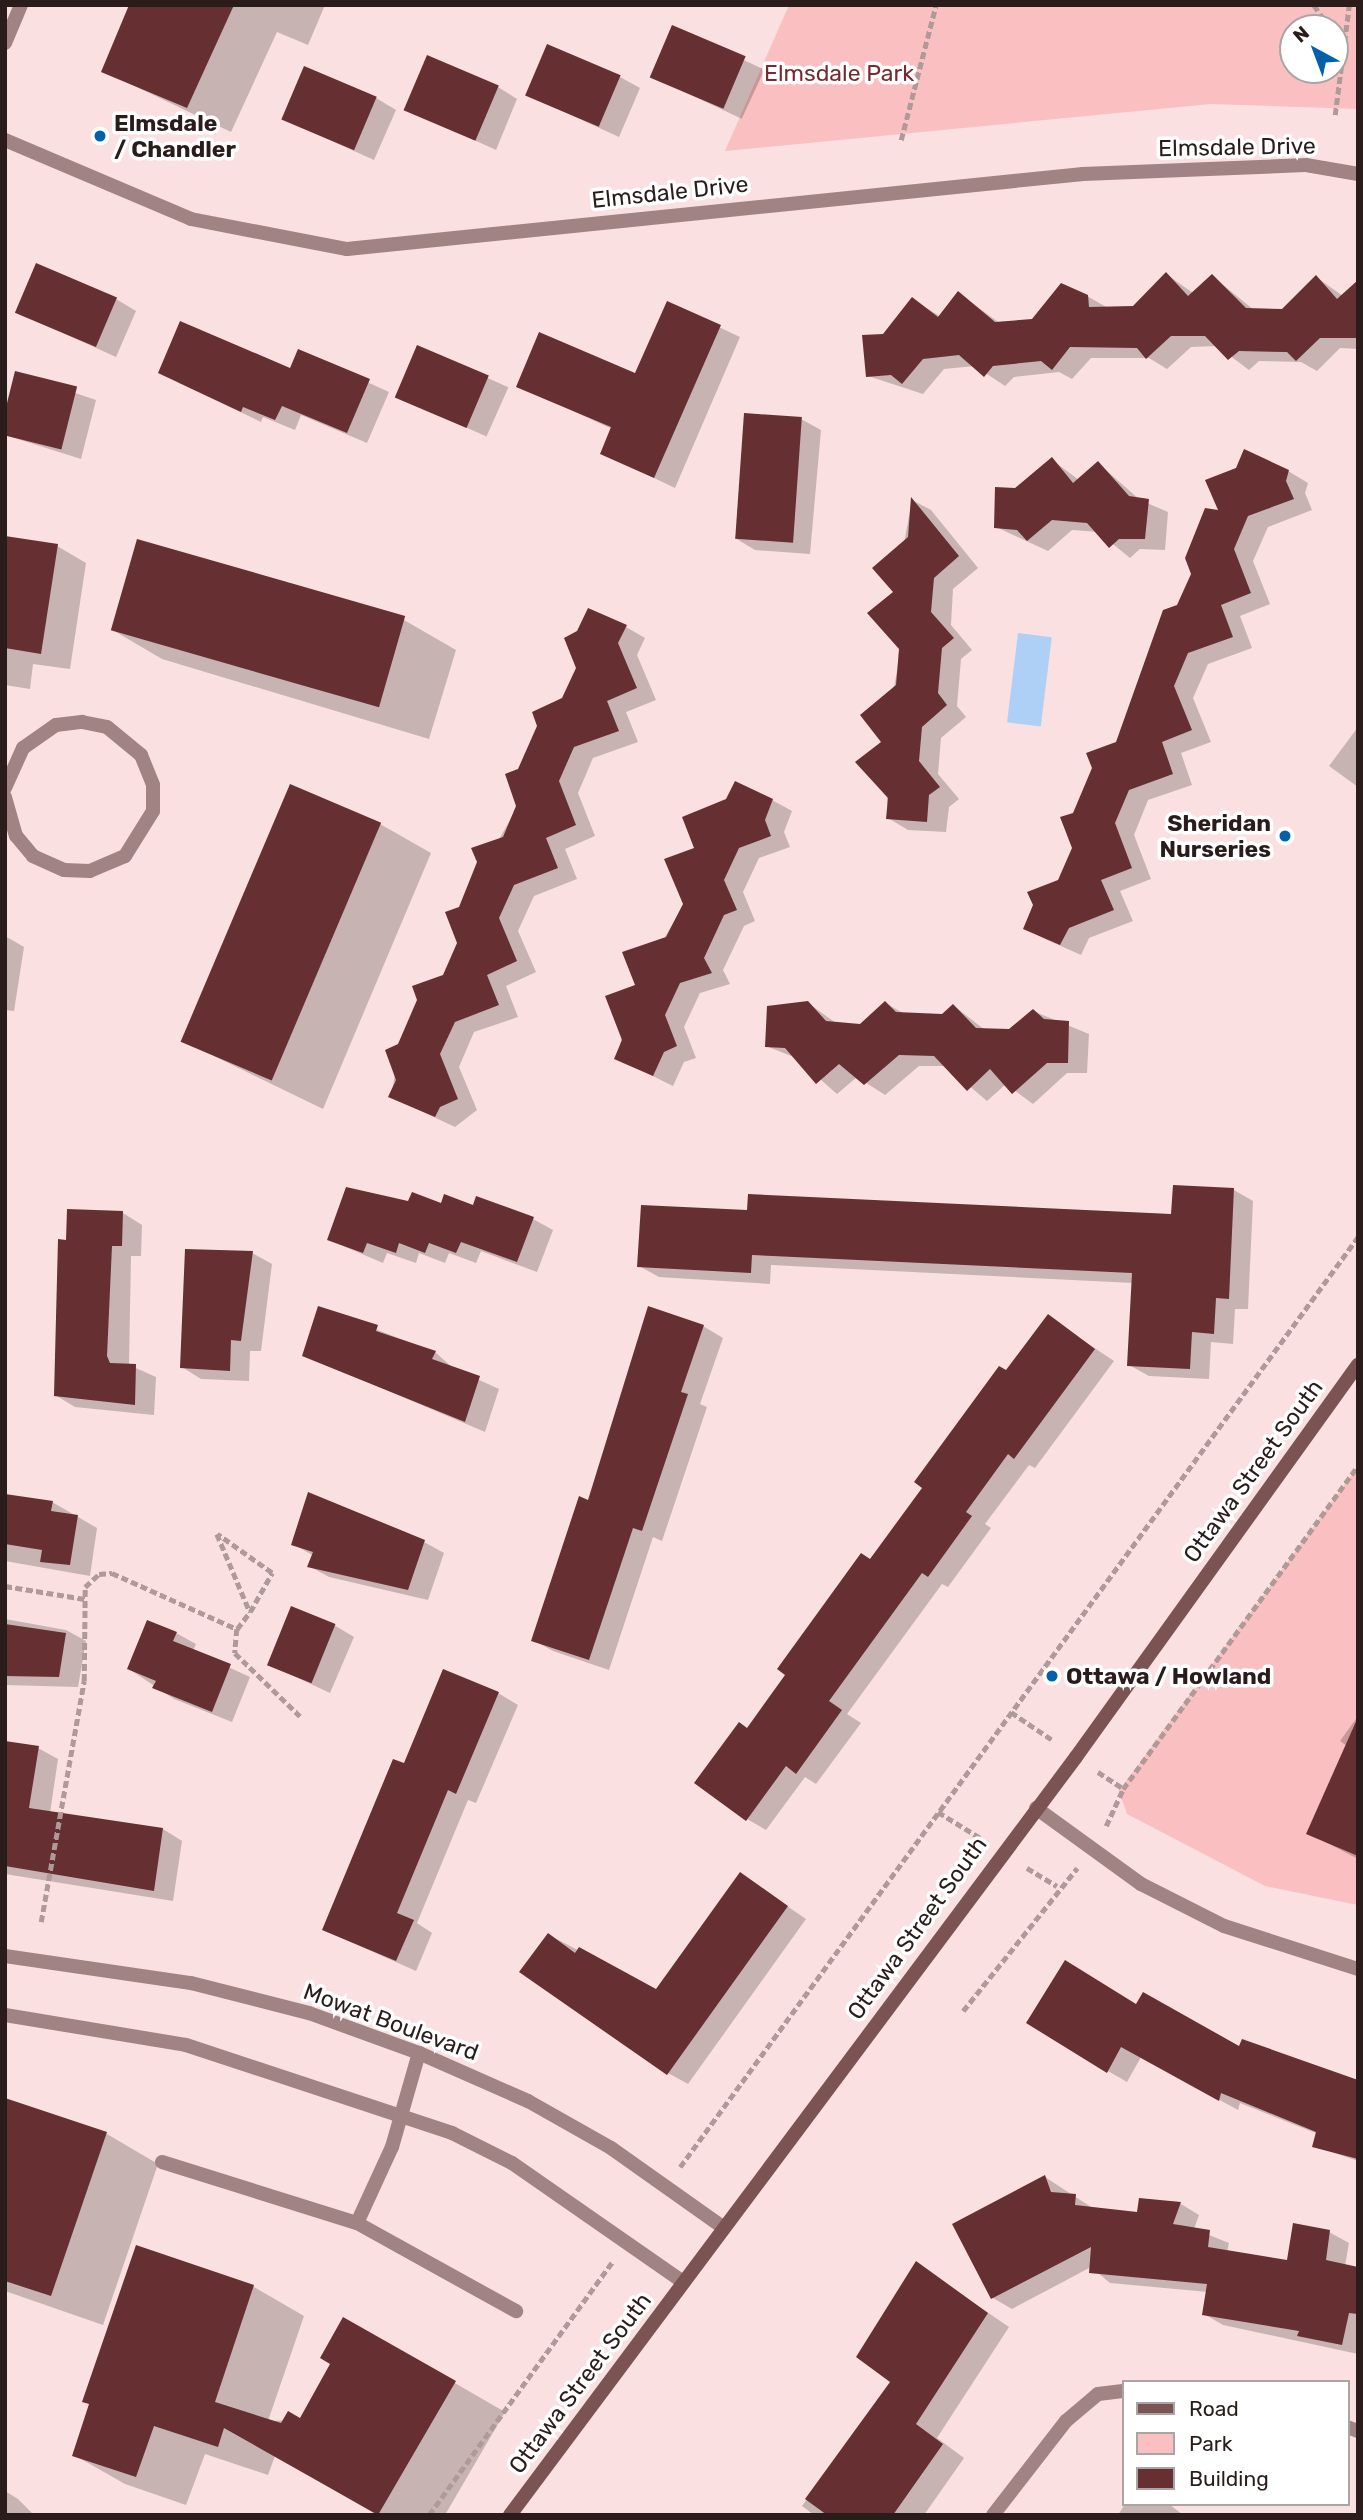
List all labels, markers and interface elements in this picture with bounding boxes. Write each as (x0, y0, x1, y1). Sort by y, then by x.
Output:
north arrow (1279, 14, 1349, 84)
text: N (1288, 21, 1314, 47)
park label: Elmsdale Park (764, 59, 914, 87)
place label: Elmsdale / Chandler (114, 109, 236, 163)
marker: Elmsdale / Chandler (92, 128, 108, 144)
street label: Elmsdale Drive (1158, 132, 1316, 162)
street label: Elmsdale Drive (590, 170, 750, 214)
place label: Sheridan Nurseries (1159, 809, 1271, 863)
marker: Sheridan Nurseries (1277, 828, 1293, 844)
street label: Ottawa Street South (1177, 1374, 1329, 1568)
place label: Ottawa / Howland (1066, 1662, 1271, 1690)
marker: Ottawa / Howland (1044, 1668, 1060, 1684)
street label: Ottawa Street South (841, 1831, 993, 2025)
street label: Mowat Boulevard (300, 1978, 482, 2066)
street label: Ottawa Street South (503, 2287, 657, 2479)
legend (1122, 2380, 1349, 2506)
text: Road (1189, 2396, 1239, 2421)
text: Park (1189, 2431, 1233, 2456)
text: Building (1189, 2466, 1269, 2491)

